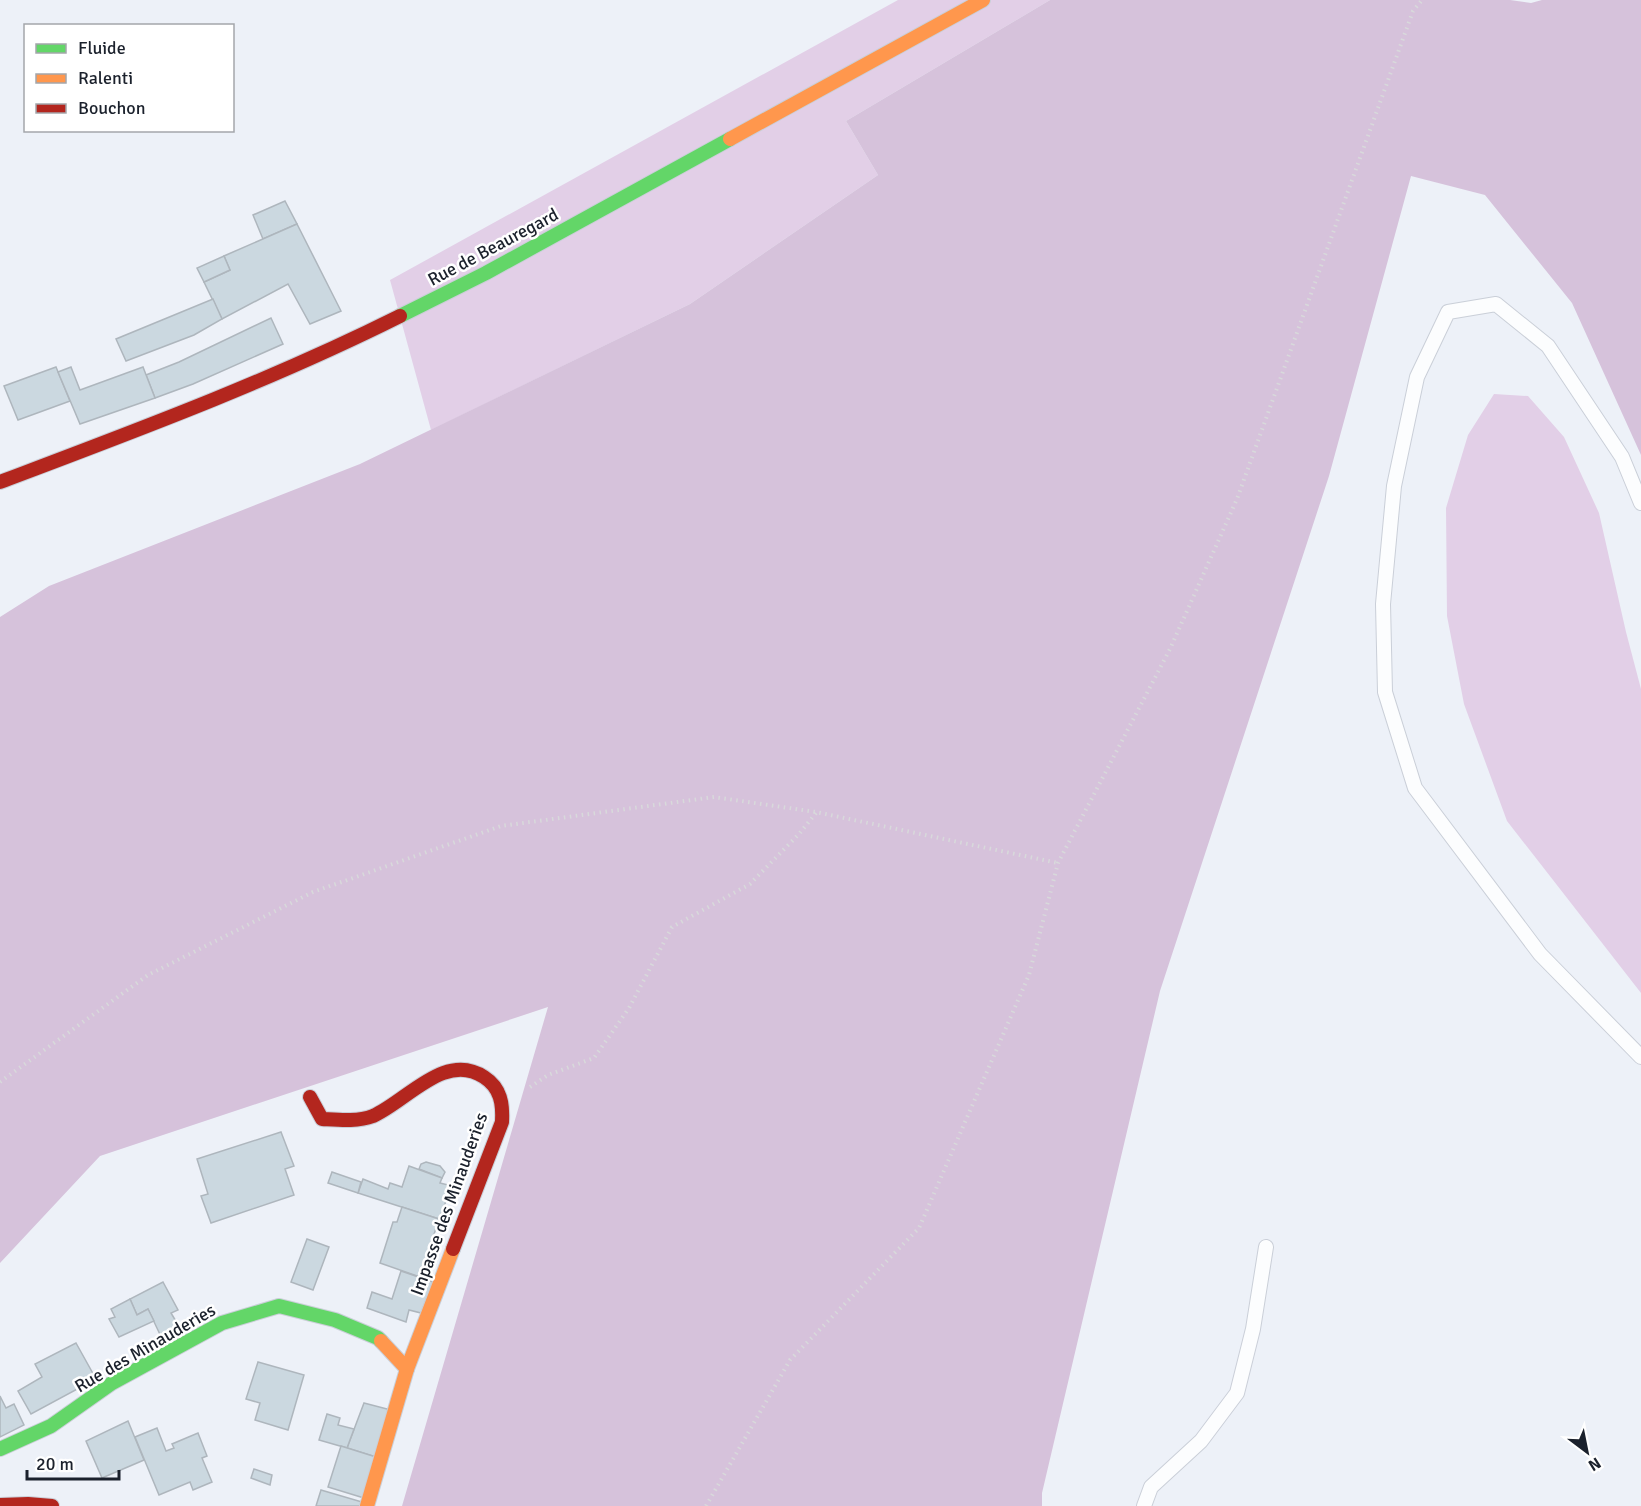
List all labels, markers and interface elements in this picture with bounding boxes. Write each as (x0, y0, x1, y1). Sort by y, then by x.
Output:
legend (24, 24, 234, 132)
text: Fluide (78, 37, 126, 59)
text: Ralenti (78, 67, 133, 89)
text: Bouchon (78, 97, 146, 119)
street label: Rue de Beauregard (424, 203, 562, 291)
street label: Impasse des Minauderies (406, 1110, 492, 1298)
street label: Rue des Minauderies (71, 1299, 219, 1397)
north arrow (1557, 1422, 1617, 1482)
scale bar (27, 1443, 118, 1481)
text: N (1584, 1452, 1604, 1475)
text: 20 m (36, 1453, 74, 1475)

